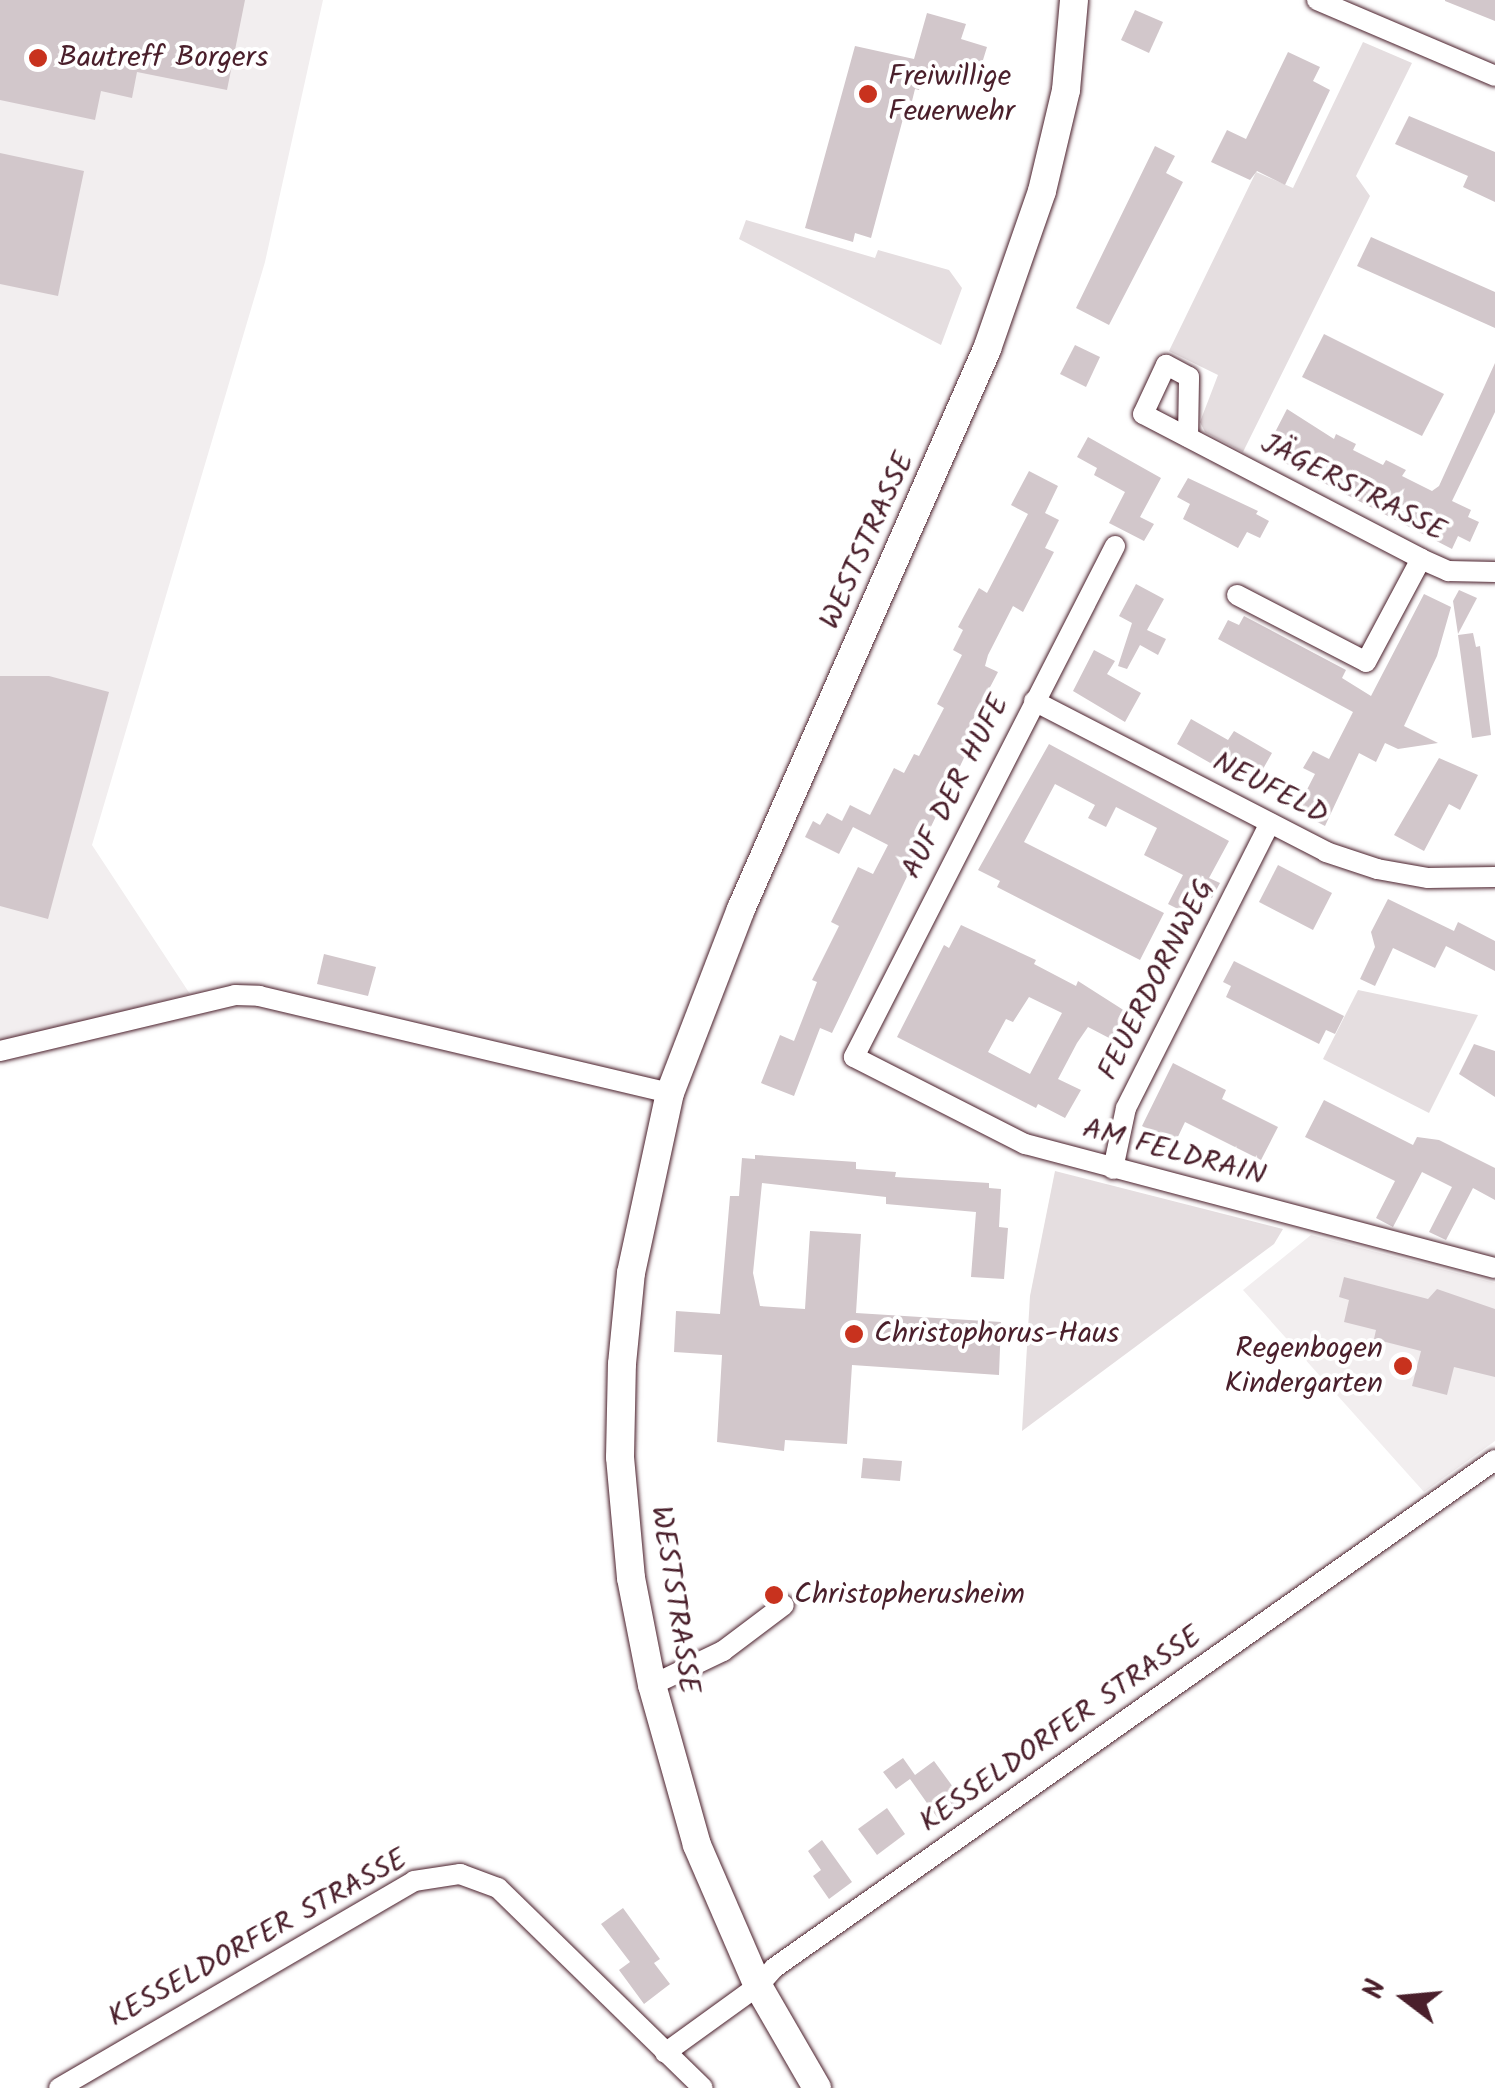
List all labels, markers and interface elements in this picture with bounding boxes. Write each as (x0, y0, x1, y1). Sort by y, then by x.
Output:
place label: Bautreff Borgers (58, 40, 268, 76)
marker: Bautreff Borgers (27, 47, 49, 69)
place label: Freiwillige Feuerwehr (888, 59, 1015, 130)
marker: Freiwillige Feuerwehr (857, 83, 879, 105)
street label: JÄGERSTRASSE (1254, 426, 1452, 550)
street label: WESTSTRASSE (813, 447, 923, 635)
street label: AUF DER HUFE (894, 689, 1018, 885)
street label: NEUFELD (1206, 745, 1334, 833)
street label: FEUERDORNWEG (1091, 873, 1223, 1087)
street label: AM FELDRAIN (1078, 1111, 1270, 1195)
place label: Christophorus-Haus (874, 1316, 1119, 1352)
marker: Christophorus-Haus (843, 1323, 865, 1345)
place label: Regenbogen Kindergarten (1224, 1331, 1383, 1402)
marker: Regenbogen Kindergarten (1392, 1355, 1414, 1377)
street label: WESTSTRASSE (641, 1503, 707, 1697)
place label: Christopherusheim (794, 1577, 1025, 1613)
marker: Christopherusheim (763, 1584, 785, 1606)
street label: KESSELDORFER STRASSE (913, 1619, 1209, 1841)
street label: KESSELDORFER STRASSE (102, 1842, 414, 2036)
north arrow (1355, 1948, 1455, 2048)
text: N (1352, 1975, 1400, 2004)

